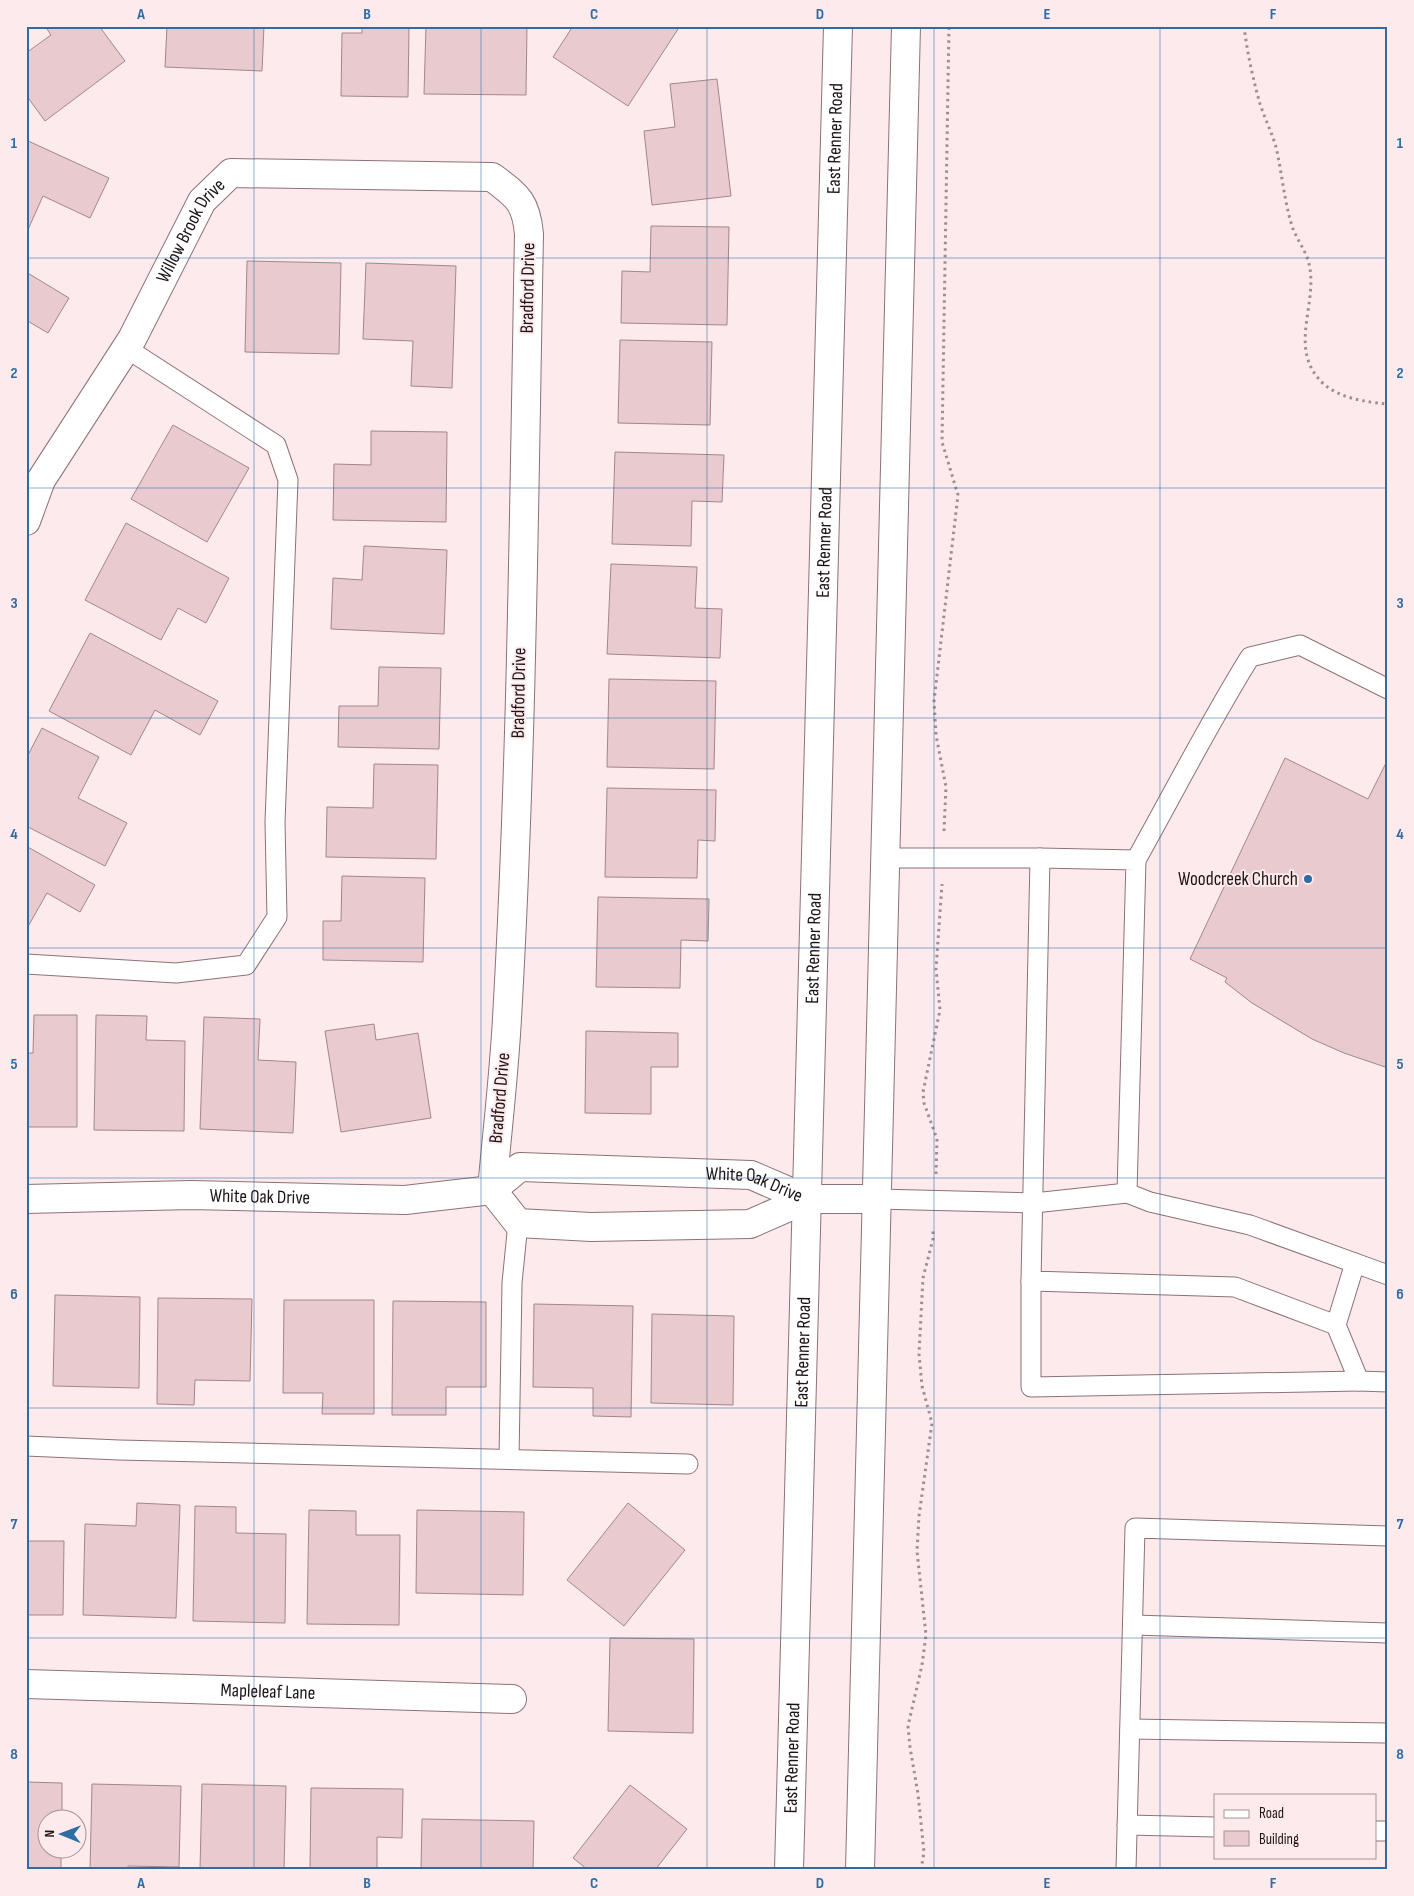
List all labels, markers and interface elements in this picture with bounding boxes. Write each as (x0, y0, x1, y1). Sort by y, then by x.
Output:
text: A (136, 5, 145, 24)
text: B (363, 5, 371, 24)
text: C (590, 5, 598, 24)
text: D (816, 5, 824, 24)
text: E (1044, 5, 1051, 24)
text: F (1270, 5, 1277, 24)
street label: East Renner Road (822, 83, 848, 194)
text: 1 (11, 134, 18, 153)
text: 1 (1397, 134, 1404, 153)
street label: Willow Brook Drive (151, 174, 230, 286)
street label: Bradford Drive (516, 242, 540, 334)
text: 2 (10, 364, 18, 383)
text: 2 (1396, 364, 1404, 383)
street label: East Renner Road (811, 487, 837, 598)
text: 3 (10, 594, 18, 613)
text: 3 (1396, 594, 1404, 613)
street label: Bradford Drive (507, 647, 531, 739)
text: 4 (10, 825, 18, 844)
text: 4 (1396, 825, 1404, 844)
place label: Woodcreek Church (1178, 868, 1298, 891)
marker: Woodcreek Church (1302, 873, 1314, 885)
street label: East Renner Road (801, 893, 826, 1004)
street label: Bradford Drive (485, 1052, 515, 1144)
text: 5 (10, 1055, 18, 1074)
text: 5 (1396, 1055, 1404, 1074)
street label: White Oak Drive (705, 1162, 806, 1207)
street label: White Oak Drive (209, 1184, 310, 1209)
text: 6 (10, 1285, 18, 1304)
text: 6 (1396, 1285, 1404, 1304)
street label: East Renner Road (790, 1296, 816, 1408)
text: 7 (11, 1515, 18, 1534)
text: 7 (1397, 1515, 1404, 1534)
street label: Mapleleaf Lane (220, 1679, 316, 1704)
street label: East Renner Road (779, 1702, 805, 1814)
text: 8 (10, 1745, 18, 1764)
text: 8 (1396, 1745, 1404, 1764)
legend (1214, 1794, 1376, 1858)
text: Road (1259, 1804, 1284, 1823)
north arrow (38, 1808, 88, 1858)
text: N (41, 1830, 58, 1838)
text: Building (1259, 1830, 1299, 1849)
text: A (136, 1874, 145, 1893)
text: B (363, 1874, 371, 1893)
text: C (590, 1874, 598, 1893)
text: D (816, 1874, 824, 1893)
text: E (1044, 1874, 1051, 1893)
text: F (1270, 1874, 1277, 1893)

